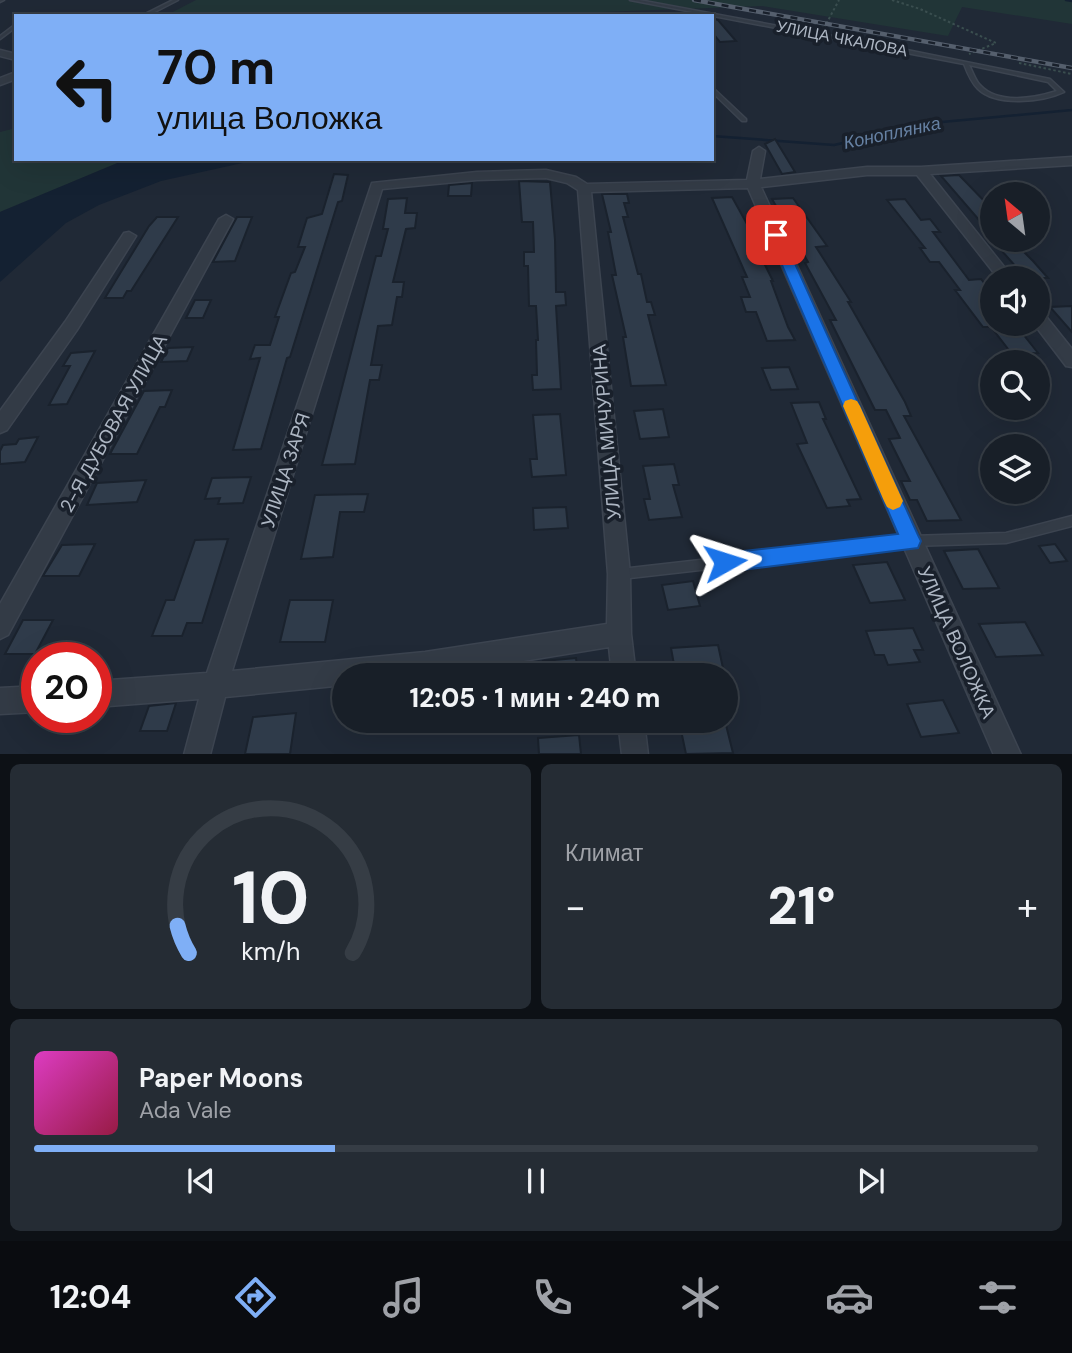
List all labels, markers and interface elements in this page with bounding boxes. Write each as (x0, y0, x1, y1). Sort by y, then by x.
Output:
street label: УЛИЦА ЧКАЛОВА (775, 15, 910, 62)
text: 70 m (157, 35, 275, 99)
icon: left (42, 42, 133, 133)
text: улица Воложка (157, 97, 382, 139)
water label: Коноплянка (841, 111, 943, 155)
north arrow (980, 182, 1050, 252)
map controls (980, 182, 1050, 504)
pin (746, 205, 806, 265)
icon: arrive (757, 216, 795, 254)
button: sound (980, 266, 1050, 336)
street label: 2-Я ДУБОВАЯ УЛИЦА (54, 329, 173, 517)
street label: УЛИЦА МИЧУРИНА (586, 343, 627, 521)
button: search (980, 350, 1050, 420)
street label: УЛИЦА ЗАРЯ (255, 409, 316, 531)
button: layers (980, 434, 1050, 504)
position arrow (688, 525, 762, 599)
street label: УЛИЦА ВОЛОЖКА (912, 562, 1001, 723)
speed limit sign: 20 (21, 642, 112, 733)
text: 12:05 · 1 мин · 240 m (410, 681, 660, 715)
text: Климат (565, 838, 643, 868)
text: 10 (232, 851, 309, 946)
text: 21° (767, 872, 836, 940)
text: − (565, 882, 586, 932)
text: + (1017, 882, 1038, 932)
text: km/h (241, 934, 300, 967)
text: Paper Moons (139, 1061, 303, 1095)
text: Ada Vale (139, 1095, 232, 1125)
icon: previous (182, 1162, 220, 1200)
icon: pause (517, 1162, 555, 1200)
icon: next (852, 1162, 890, 1200)
icon: directions (231, 1273, 280, 1322)
icon: music (379, 1273, 428, 1322)
icon: phone (528, 1273, 577, 1322)
icon: climate (676, 1273, 725, 1322)
icon: car (825, 1273, 874, 1322)
icon: filters (973, 1273, 1022, 1322)
text: 12:04 (50, 1276, 131, 1318)

